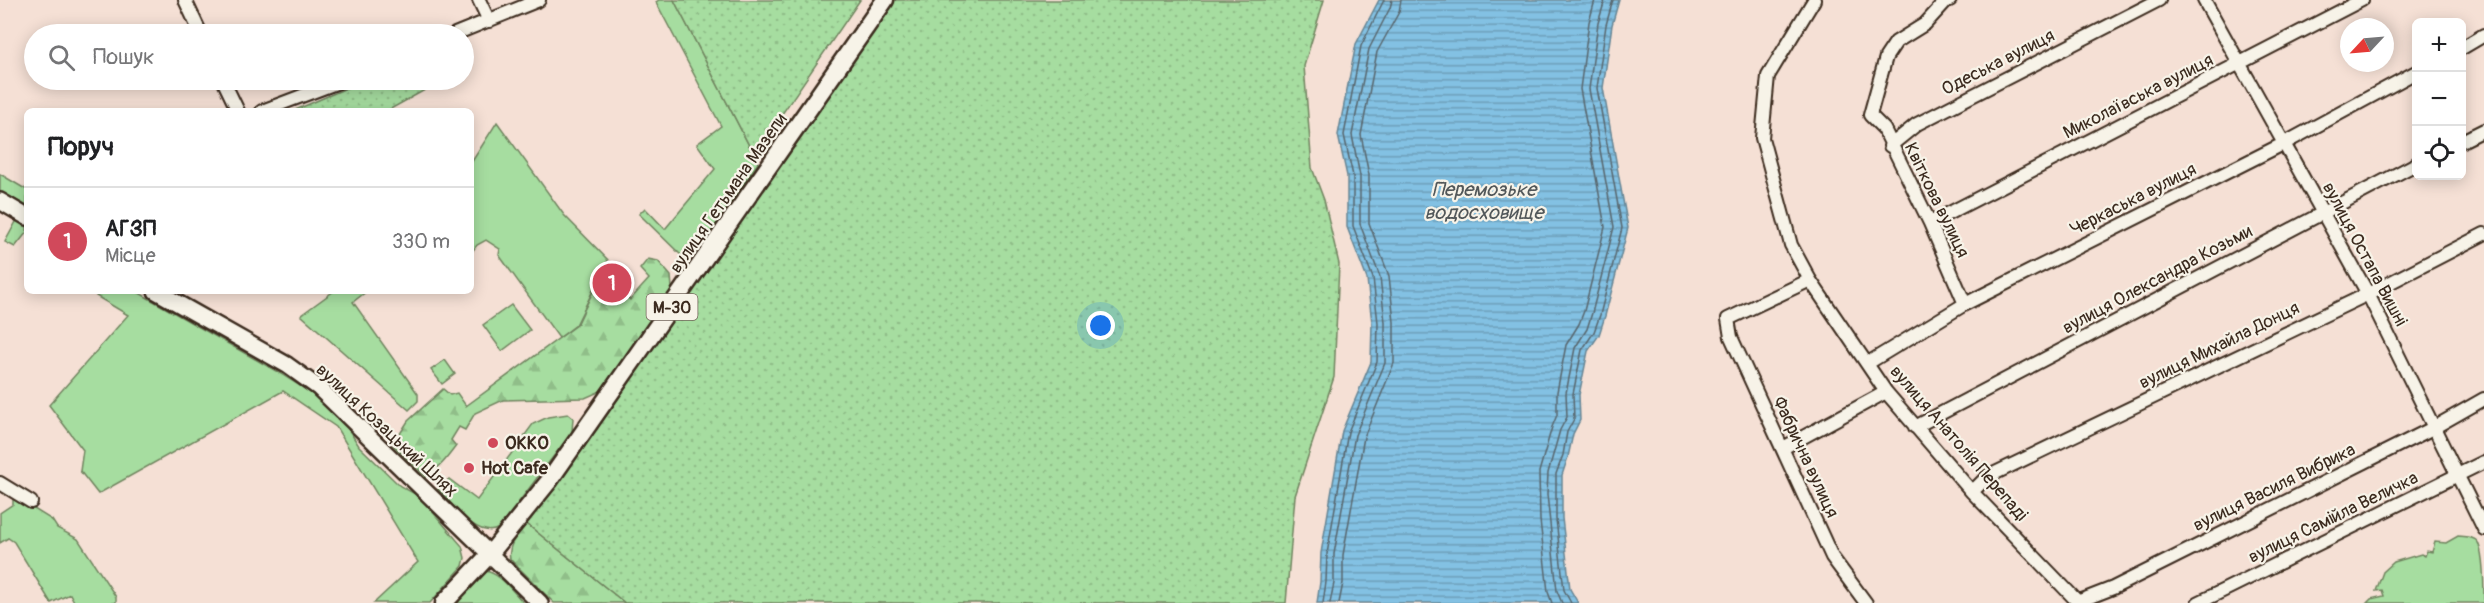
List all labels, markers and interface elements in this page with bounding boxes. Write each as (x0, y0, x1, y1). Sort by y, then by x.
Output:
north arrow (2340, 18, 2394, 72)
map controls (2412, 18, 2466, 180)
button: + (2412, 18, 2466, 72)
search box (24, 24, 474, 90)
street label: Одеська вулиця (1938, 24, 2059, 101)
icon: search (45, 41, 78, 74)
text: Пошук (93, 43, 154, 71)
street label: Миколаївська вулиця (2059, 49, 2217, 144)
button: − (2412, 72, 2466, 126)
street label: вулиця Гетьмана Мазепи (664, 109, 792, 278)
button: locate (2412, 126, 2466, 180)
text: Поруч (48, 131, 114, 163)
street label: Квіткова вулиця (1899, 139, 1974, 262)
street label: Черкаська вулиця (2066, 158, 2200, 241)
water label: Перемозьке водосховище (1425, 177, 1546, 225)
street label: вулиця Остапа Вишні (2317, 178, 2412, 330)
text: АГЗП (105, 215, 156, 243)
street label: вулиця Олександра Козьми (2058, 220, 2256, 339)
text: 1 (64, 229, 71, 254)
text: 330 m (392, 229, 450, 254)
text: Місце (105, 243, 156, 268)
pin: 1 (592, 260, 632, 306)
road number: М-30 (646, 294, 698, 320)
street label: вулиця Михайла Донця (2135, 297, 2303, 394)
your location (1086, 311, 1115, 340)
street label: вулиця Козацький Шлях (311, 359, 462, 502)
street label: вулиця Анатолія Перепаді (1885, 361, 2033, 526)
street label: Фабрична вулиця (1767, 393, 1844, 521)
place label: ОККО (505, 432, 549, 455)
marker: ОККО (486, 436, 500, 450)
street label: вулиця Василя Вибрика (2189, 438, 2359, 537)
place label: Hot Cafe (481, 457, 549, 480)
marker: Hot Cafe (462, 461, 476, 475)
street label: вулиця Самійла Величка (2245, 466, 2422, 569)

